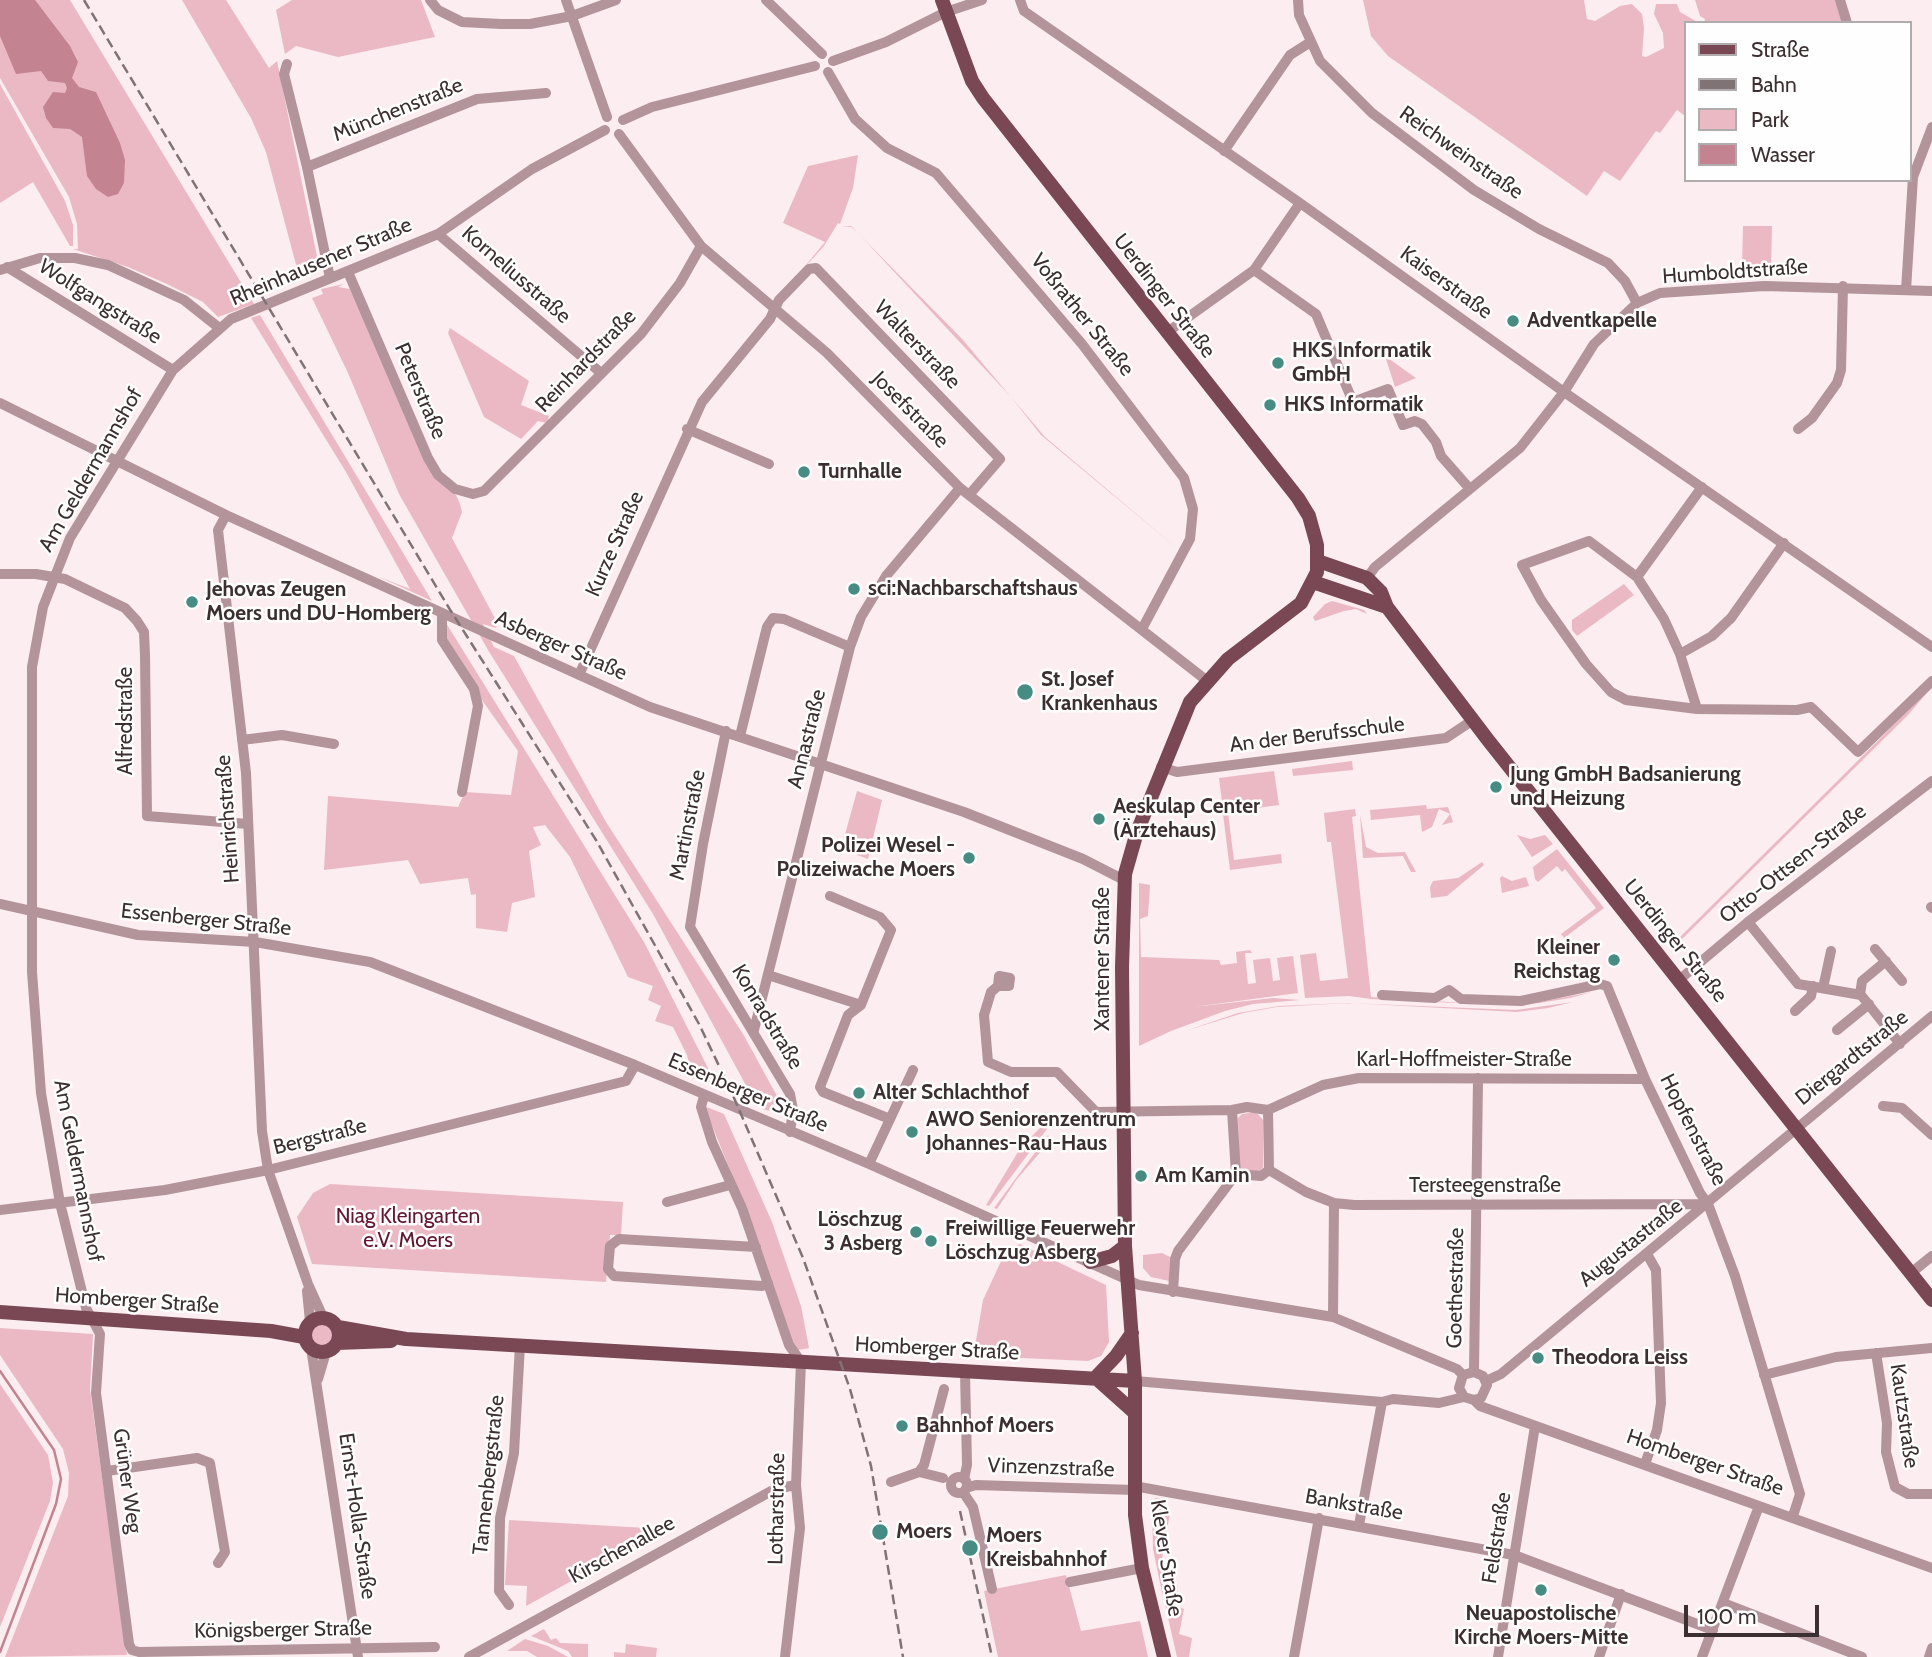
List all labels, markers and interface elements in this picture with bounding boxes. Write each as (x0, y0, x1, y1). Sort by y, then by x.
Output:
legend (1684, 21, 1911, 182)
text: Straße (1751, 37, 1809, 62)
street label: Münchenstraße (329, 72, 467, 148)
text: Bahn (1751, 72, 1797, 97)
street label: Reichweinstraße (1394, 101, 1528, 205)
text: Park (1751, 107, 1789, 132)
text: Wasser (1751, 142, 1815, 167)
street label: Rheinhausener Straße (226, 212, 416, 312)
street label: Korneliusstraße (456, 221, 576, 329)
street label: Uerdinger Straße (1108, 229, 1220, 363)
street label: Kaiserstraße (1395, 241, 1497, 325)
street label: Voßrather Straße (1025, 249, 1139, 381)
street label: Wolfgangstraße (34, 254, 166, 350)
street label: Humboldtstraße (1661, 254, 1809, 290)
street label: Walterstraße (869, 295, 965, 395)
street label: Reinhardstraße (530, 304, 642, 418)
place label: Adventkapelle (1527, 308, 1657, 334)
marker: Adventkapelle (1505, 313, 1521, 329)
place label: HKS Informatik GmbH (1292, 338, 1431, 388)
street label: Peterstraße (388, 339, 452, 443)
marker: HKS Informatik GmbH (1270, 355, 1286, 371)
street label: Josefstraße (866, 366, 954, 454)
street label: Am Geldermannshof (34, 384, 148, 556)
place label: HKS Informatik (1284, 392, 1423, 418)
marker: HKS Informatik (1262, 397, 1278, 413)
place label: Turnhalle (818, 459, 902, 485)
marker: Turnhalle (796, 464, 812, 480)
street label: Kurze Straße (581, 487, 649, 601)
place label: sci:Nachbarschaftshaus (868, 576, 1078, 602)
place label: Jehovas Zeugen Moers und DU-Homberg (206, 577, 431, 627)
marker: sci:Nachbarschaftshaus (846, 581, 862, 597)
marker: Jehovas Zeugen Moers und DU-Homberg (184, 594, 200, 610)
street label: Asberger Straße (491, 606, 631, 686)
street label: Alfredstraße (113, 667, 139, 775)
place label: St. Josef Krankenhaus (1041, 667, 1158, 717)
marker: St. Josef Krankenhaus (1015, 682, 1035, 702)
street label: Annastraße (782, 687, 832, 791)
street label: An der Berufsschule (1228, 712, 1406, 758)
street label: Heinrichstraße (211, 754, 245, 884)
place label: Jung GmbH Badsanierung und Heizung (1510, 762, 1741, 812)
street label: Martinstraße (665, 768, 711, 882)
marker: Jung GmbH Badsanierung und Heizung (1488, 779, 1504, 795)
place label: Aeskulap Center (Ärztehaus) (1113, 794, 1260, 844)
street label: Otto-Ottsen-Straße (1715, 799, 1871, 929)
marker: Aeskulap Center (Ärztehaus) (1091, 811, 1107, 827)
place label: Polizei Wesel - Polizeiwache Moers (776, 833, 955, 883)
marker: Polizei Wesel - Polizeiwache Moers (961, 850, 977, 866)
street label: Uerdinger Straße (1618, 874, 1732, 1008)
street label: Xantener Straße (1090, 887, 1116, 1031)
street label: Essenberger Straße (120, 899, 292, 941)
place label: Kleiner Reichstag (1513, 935, 1600, 985)
marker: Kleiner Reichstag (1606, 952, 1622, 968)
street label: Konradstraße (726, 960, 808, 1074)
street label: Diergardtstraße (1791, 1005, 1913, 1111)
street label: Karl-Hoffmeister-Straße (1356, 1047, 1572, 1073)
street label: Essenberger Straße (664, 1048, 832, 1138)
street label: Hopfenstraße (1654, 1070, 1732, 1190)
street label: Am Geldermannshof (48, 1078, 108, 1264)
place label: Alter Schlachthof (873, 1080, 1029, 1106)
marker: Alter Schlachthof (851, 1085, 867, 1101)
place label: AWO Seniorenzentrum Johannes-Rau-Haus (926, 1107, 1136, 1157)
street label: Bergstraße (271, 1113, 369, 1161)
marker: AWO Seniorenzentrum Johannes-Rau-Haus (904, 1124, 920, 1140)
place label: Am Kamin (1155, 1163, 1249, 1189)
marker: Am Kamin (1133, 1168, 1149, 1184)
street label: Tersteegenstraße (1409, 1173, 1561, 1199)
street label: Augustastraße (1574, 1194, 1688, 1292)
park label: Niag Kleingarten e.V. Moers (336, 1204, 480, 1254)
place label: Löschzug 3 Asberg (818, 1207, 902, 1257)
place label: Freiwillige Feuerwehr Löschzug Asberg (945, 1216, 1135, 1266)
marker: Löschzug 3 Asberg (908, 1224, 924, 1240)
street label: Goethestraße (1442, 1227, 1470, 1349)
marker: Freiwillige Feuerwehr Löschzug Asberg (923, 1233, 939, 1249)
street label: Homberger Straße (54, 1283, 220, 1319)
street label: Homberger Straße (854, 1332, 1020, 1366)
place label: Theodora Leiss (1552, 1345, 1688, 1371)
marker: Theodora Leiss (1530, 1350, 1546, 1366)
street label: Kautzstraße (1884, 1362, 1924, 1470)
street label: Tannenbergstraße (468, 1394, 510, 1556)
place label: Bahnhof Moers (916, 1413, 1054, 1439)
marker: Bahnhof Moers (894, 1418, 910, 1434)
street label: Homberger Straße (1623, 1424, 1787, 1502)
street label: Grüner Weg (107, 1427, 147, 1535)
street label: Ernst-Holla-Straße (333, 1431, 381, 1601)
street label: Lotharstraße (763, 1453, 791, 1565)
street label: Vinzenzstraße (987, 1453, 1115, 1483)
street label: Bankstraße (1303, 1484, 1405, 1526)
street label: Feldstraße (1477, 1490, 1517, 1586)
street label: Klever Straße (1144, 1498, 1188, 1618)
street label: Kirschenallee (565, 1511, 679, 1589)
place label: Moers (896, 1519, 952, 1545)
marker: Moers (870, 1522, 890, 1542)
place label: Moers Kreisbahnhof (986, 1523, 1107, 1573)
marker: Moers Kreisbahnhof (960, 1538, 980, 1558)
marker: Neuapostolische Kirche Moers-Mitte (1533, 1582, 1549, 1598)
scale bar (1687, 1590, 1822, 1634)
place label: Neuapostolische Kirche Moers-Mitte (1454, 1601, 1628, 1651)
text: 100 m (1697, 1604, 1756, 1629)
street label: Königsberger Straße (194, 1616, 372, 1644)

